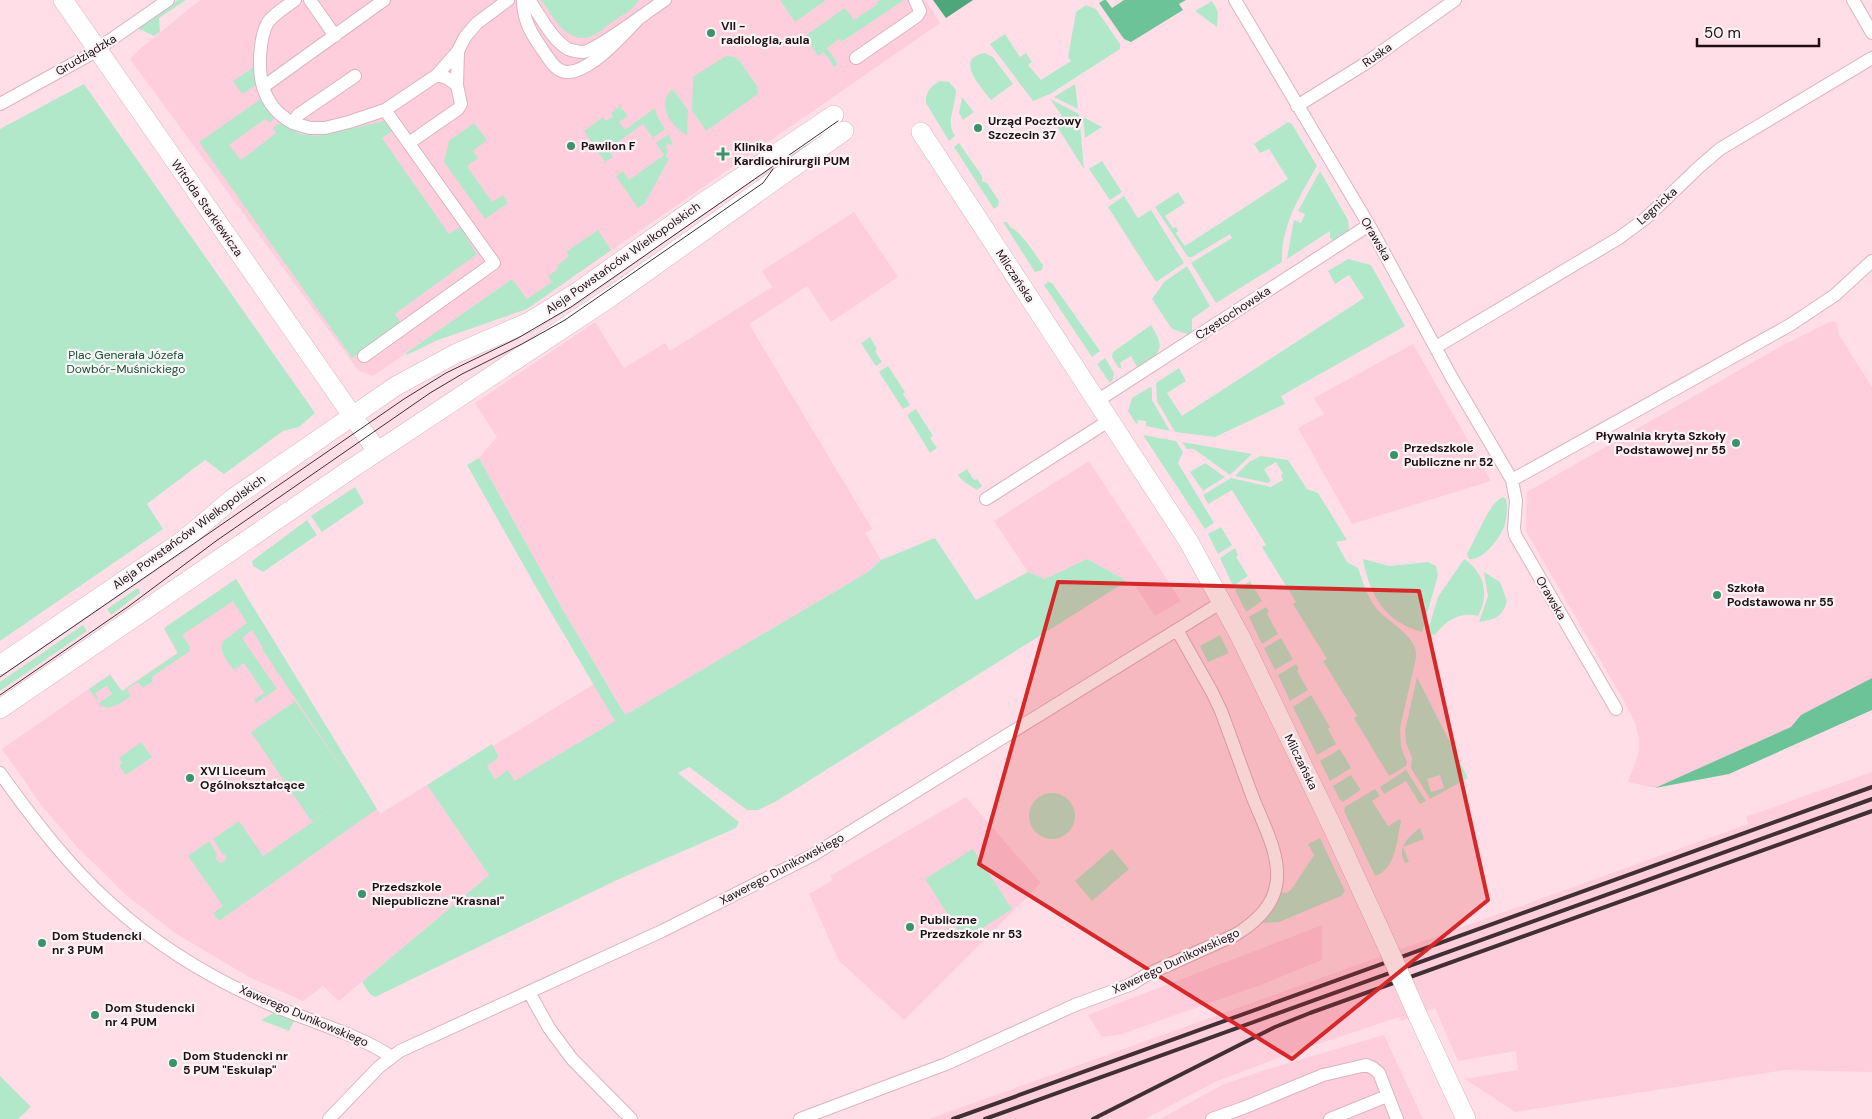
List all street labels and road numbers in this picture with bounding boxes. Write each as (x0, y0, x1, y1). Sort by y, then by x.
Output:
street label: Grudziądzka (53, 31, 119, 79)
street label: Ruska (1359, 39, 1395, 71)
street label: Witolda Starkiewicza (167, 156, 247, 260)
street label: Legnicka (1634, 184, 1680, 228)
street label: Aleja Powstańców Wielkopolskich (542, 198, 704, 318)
street label: Orawska (1357, 214, 1395, 264)
street label: Milczańska (992, 246, 1038, 306)
street label: Częstochowska (1192, 283, 1274, 343)
street label: Aleja Powstańców Wielkopolskich (109, 471, 269, 593)
street label: Orawska (1532, 573, 1570, 623)
street label: Milczańska (1281, 732, 1321, 792)
street label: Xawerego Dunikowskiego (717, 829, 847, 909)
street label: Xawerego Dunikowskiego (1110, 924, 1242, 998)
street label: Xawerego Dunikowskiego (237, 982, 371, 1050)

